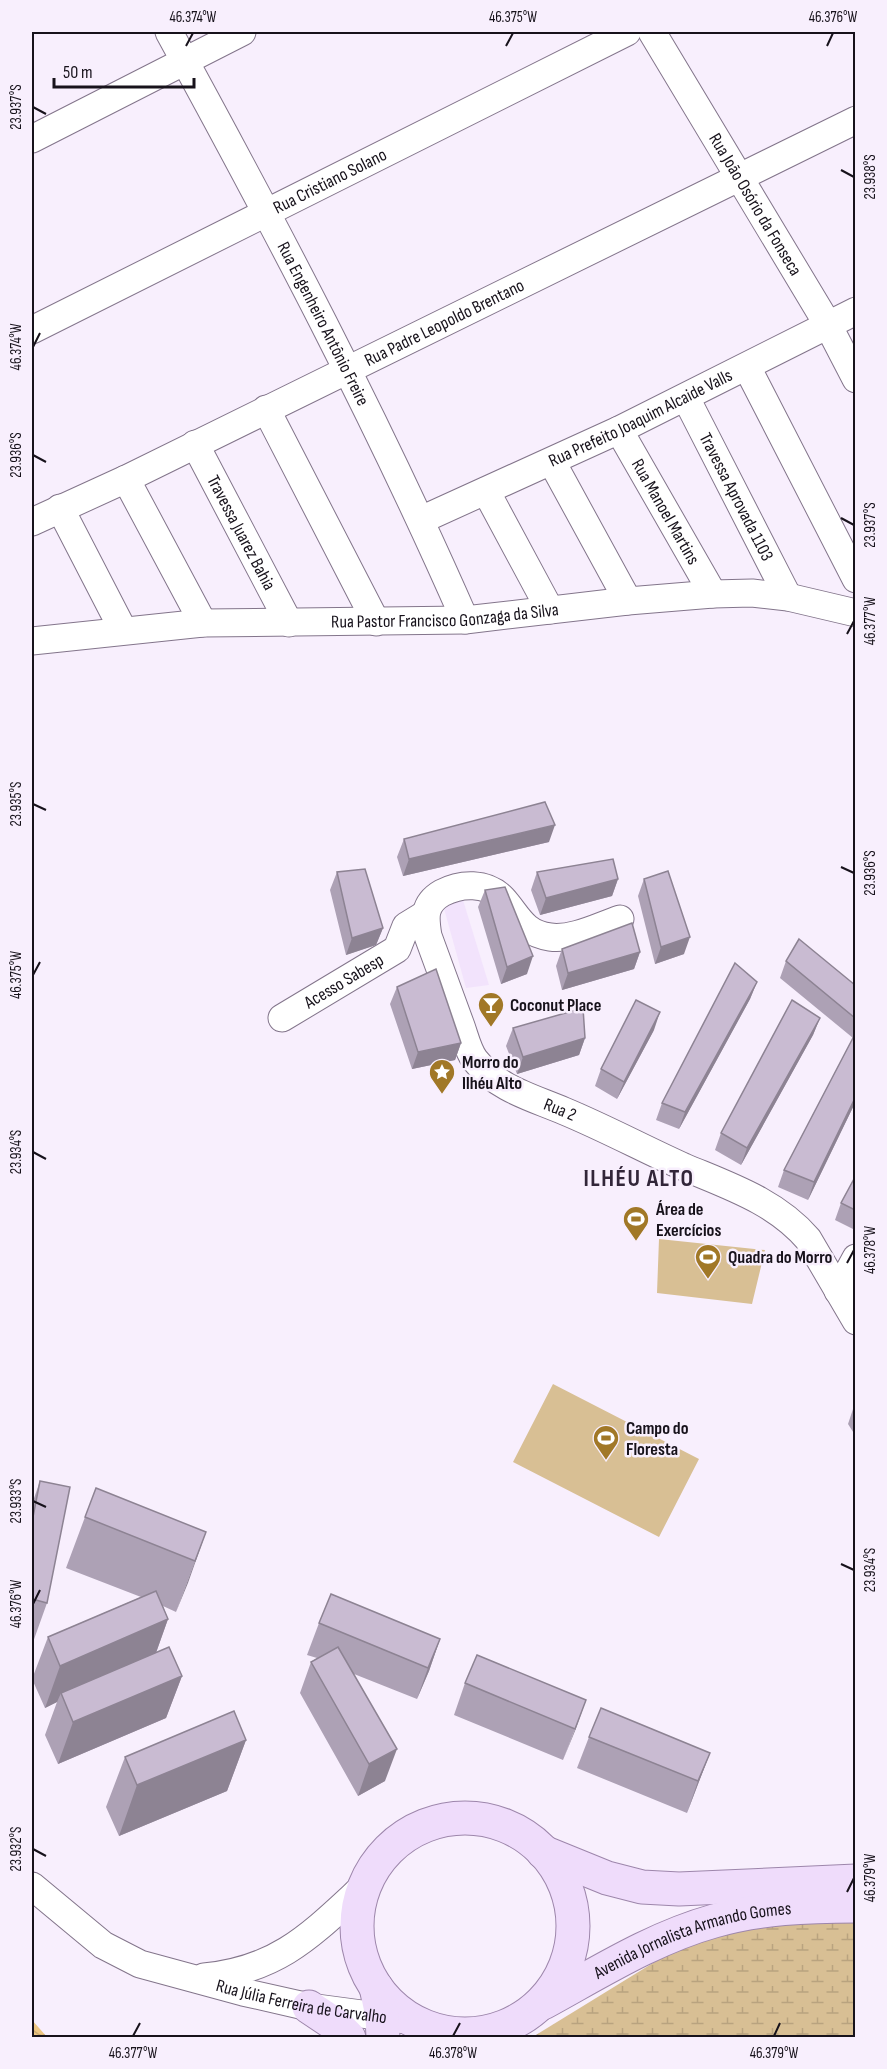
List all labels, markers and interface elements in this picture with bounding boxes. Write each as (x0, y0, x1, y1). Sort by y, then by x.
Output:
text: 46.374°W (170, 8, 217, 27)
text: 46.375°W (489, 8, 537, 27)
text: 46.376°W (809, 8, 857, 27)
scale bar (54, 51, 194, 89)
text: 50 m (63, 62, 93, 83)
text: 23.937°S (7, 84, 26, 130)
street label: Rua João Osório da Fonseca (705, 129, 806, 279)
street label: Rua Cristiano Solano (270, 144, 390, 218)
text: 23.938°S (861, 154, 880, 200)
street label: Rua Engenheiro Antônio Freire (273, 238, 374, 409)
street label: Rua Padre Leopoldo Brentano (361, 274, 528, 371)
text: 46.374°W (7, 323, 26, 370)
street label: Rua Prefeito Joaquim Alcaide Valls (545, 364, 736, 471)
street label: Travessa Aprovada 1103 (695, 429, 778, 564)
text: 23.936°S (7, 432, 26, 478)
street label: Rua Manoel Martins (627, 455, 704, 568)
street label: Travessa Juarez Bahia (203, 471, 280, 594)
text: 23.937°S (861, 502, 880, 548)
text: 46.377°W (861, 597, 880, 645)
street label: Rua Pastor Francisco Gonzaga da Silva (331, 599, 560, 632)
text: 23.935°S (7, 782, 26, 826)
text: 23.936°S (861, 850, 880, 896)
street label: Acesso Sabesp (299, 949, 387, 1013)
text: 46.375°W (7, 951, 26, 999)
bar icon: Coconut Place (476, 990, 506, 1028)
place label: Coconut Place (510, 995, 601, 1016)
place label: Morro do Ilhéu Alto (462, 1052, 522, 1094)
place icon: Morro do Ilhéu Alto (427, 1057, 457, 1095)
street label: Rua 2 (541, 1093, 579, 1125)
text: 23.934°S (7, 1130, 26, 1174)
district label: ILHÉU ALTO (583, 1164, 695, 1193)
place label: Área de Exercícios (655, 1199, 721, 1241)
sports icon: Área de Exercícios (621, 1204, 651, 1242)
text: 46.378°W (861, 1226, 880, 1274)
sports icon: Quadra do Morro (693, 1242, 723, 1280)
place label: Quadra do Morro (728, 1247, 833, 1268)
place label: Campo do Floresta (626, 1418, 689, 1460)
sports icon: Campo do Floresta (591, 1423, 621, 1461)
text: 23.933°S (7, 1478, 26, 1524)
text: 23.934°S (861, 1548, 880, 1592)
text: 46.376°W (7, 1580, 26, 1628)
text: 23.932°S (7, 1827, 26, 1872)
text: 46.379°W (861, 1854, 880, 1902)
street label: Avenida Jornalista Armando Gomes (589, 1898, 792, 1984)
street label: Rua Júlia Ferreira de Carvalho (214, 1975, 388, 2028)
text: 46.377°W (109, 2044, 157, 2063)
text: 46.378°W (429, 2044, 477, 2063)
text: 46.379°W (750, 2044, 798, 2063)

